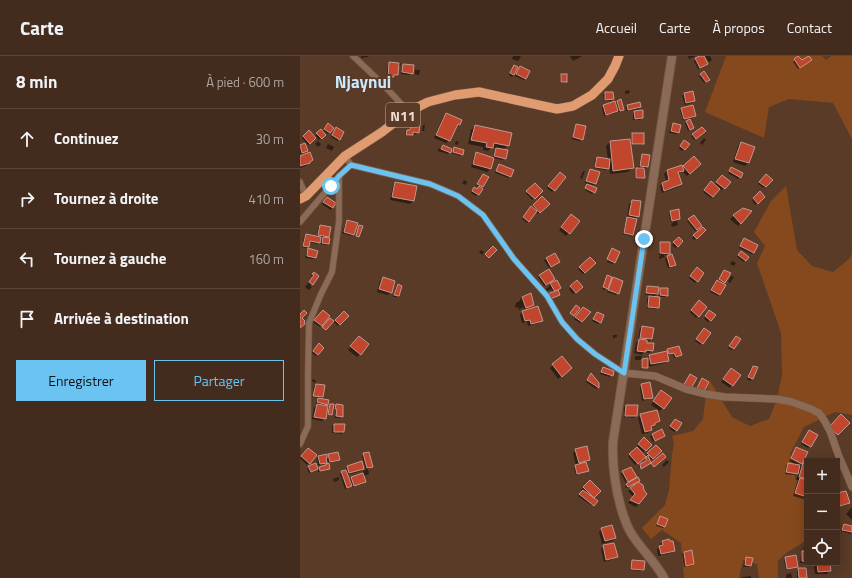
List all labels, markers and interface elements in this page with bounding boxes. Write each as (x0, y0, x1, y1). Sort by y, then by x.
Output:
text: Carte (20, 13, 64, 42)
text: Accueil (596, 17, 637, 38)
text: Carte (659, 17, 691, 38)
text: À propos (713, 17, 765, 38)
text: Contact (787, 17, 832, 38)
text: 8 min (16, 69, 57, 95)
district label: Njaynui (335, 69, 391, 95)
text: À pied · 600 m (206, 72, 284, 92)
road number: N11 (386, 103, 420, 127)
text: Continuez (54, 127, 119, 150)
icon: ahead (16, 128, 38, 150)
text: 30 m (256, 129, 284, 149)
route start (322, 177, 340, 195)
text: Tournez à droite (54, 187, 159, 210)
icon: right (16, 188, 38, 210)
text: 410 m (248, 189, 284, 209)
route end (635, 230, 653, 248)
text: Tournez à gauche (54, 247, 166, 270)
icon: left (16, 248, 38, 270)
text: 160 m (248, 249, 284, 269)
text: Arrivée à destination (54, 307, 189, 330)
icon: arrive (16, 308, 38, 330)
button: Enregistrer (16, 360, 146, 401)
button: Partager (154, 360, 284, 401)
map controls (804, 458, 840, 566)
button: + (804, 458, 840, 494)
button: − (804, 494, 840, 530)
button: locate (804, 530, 840, 566)

